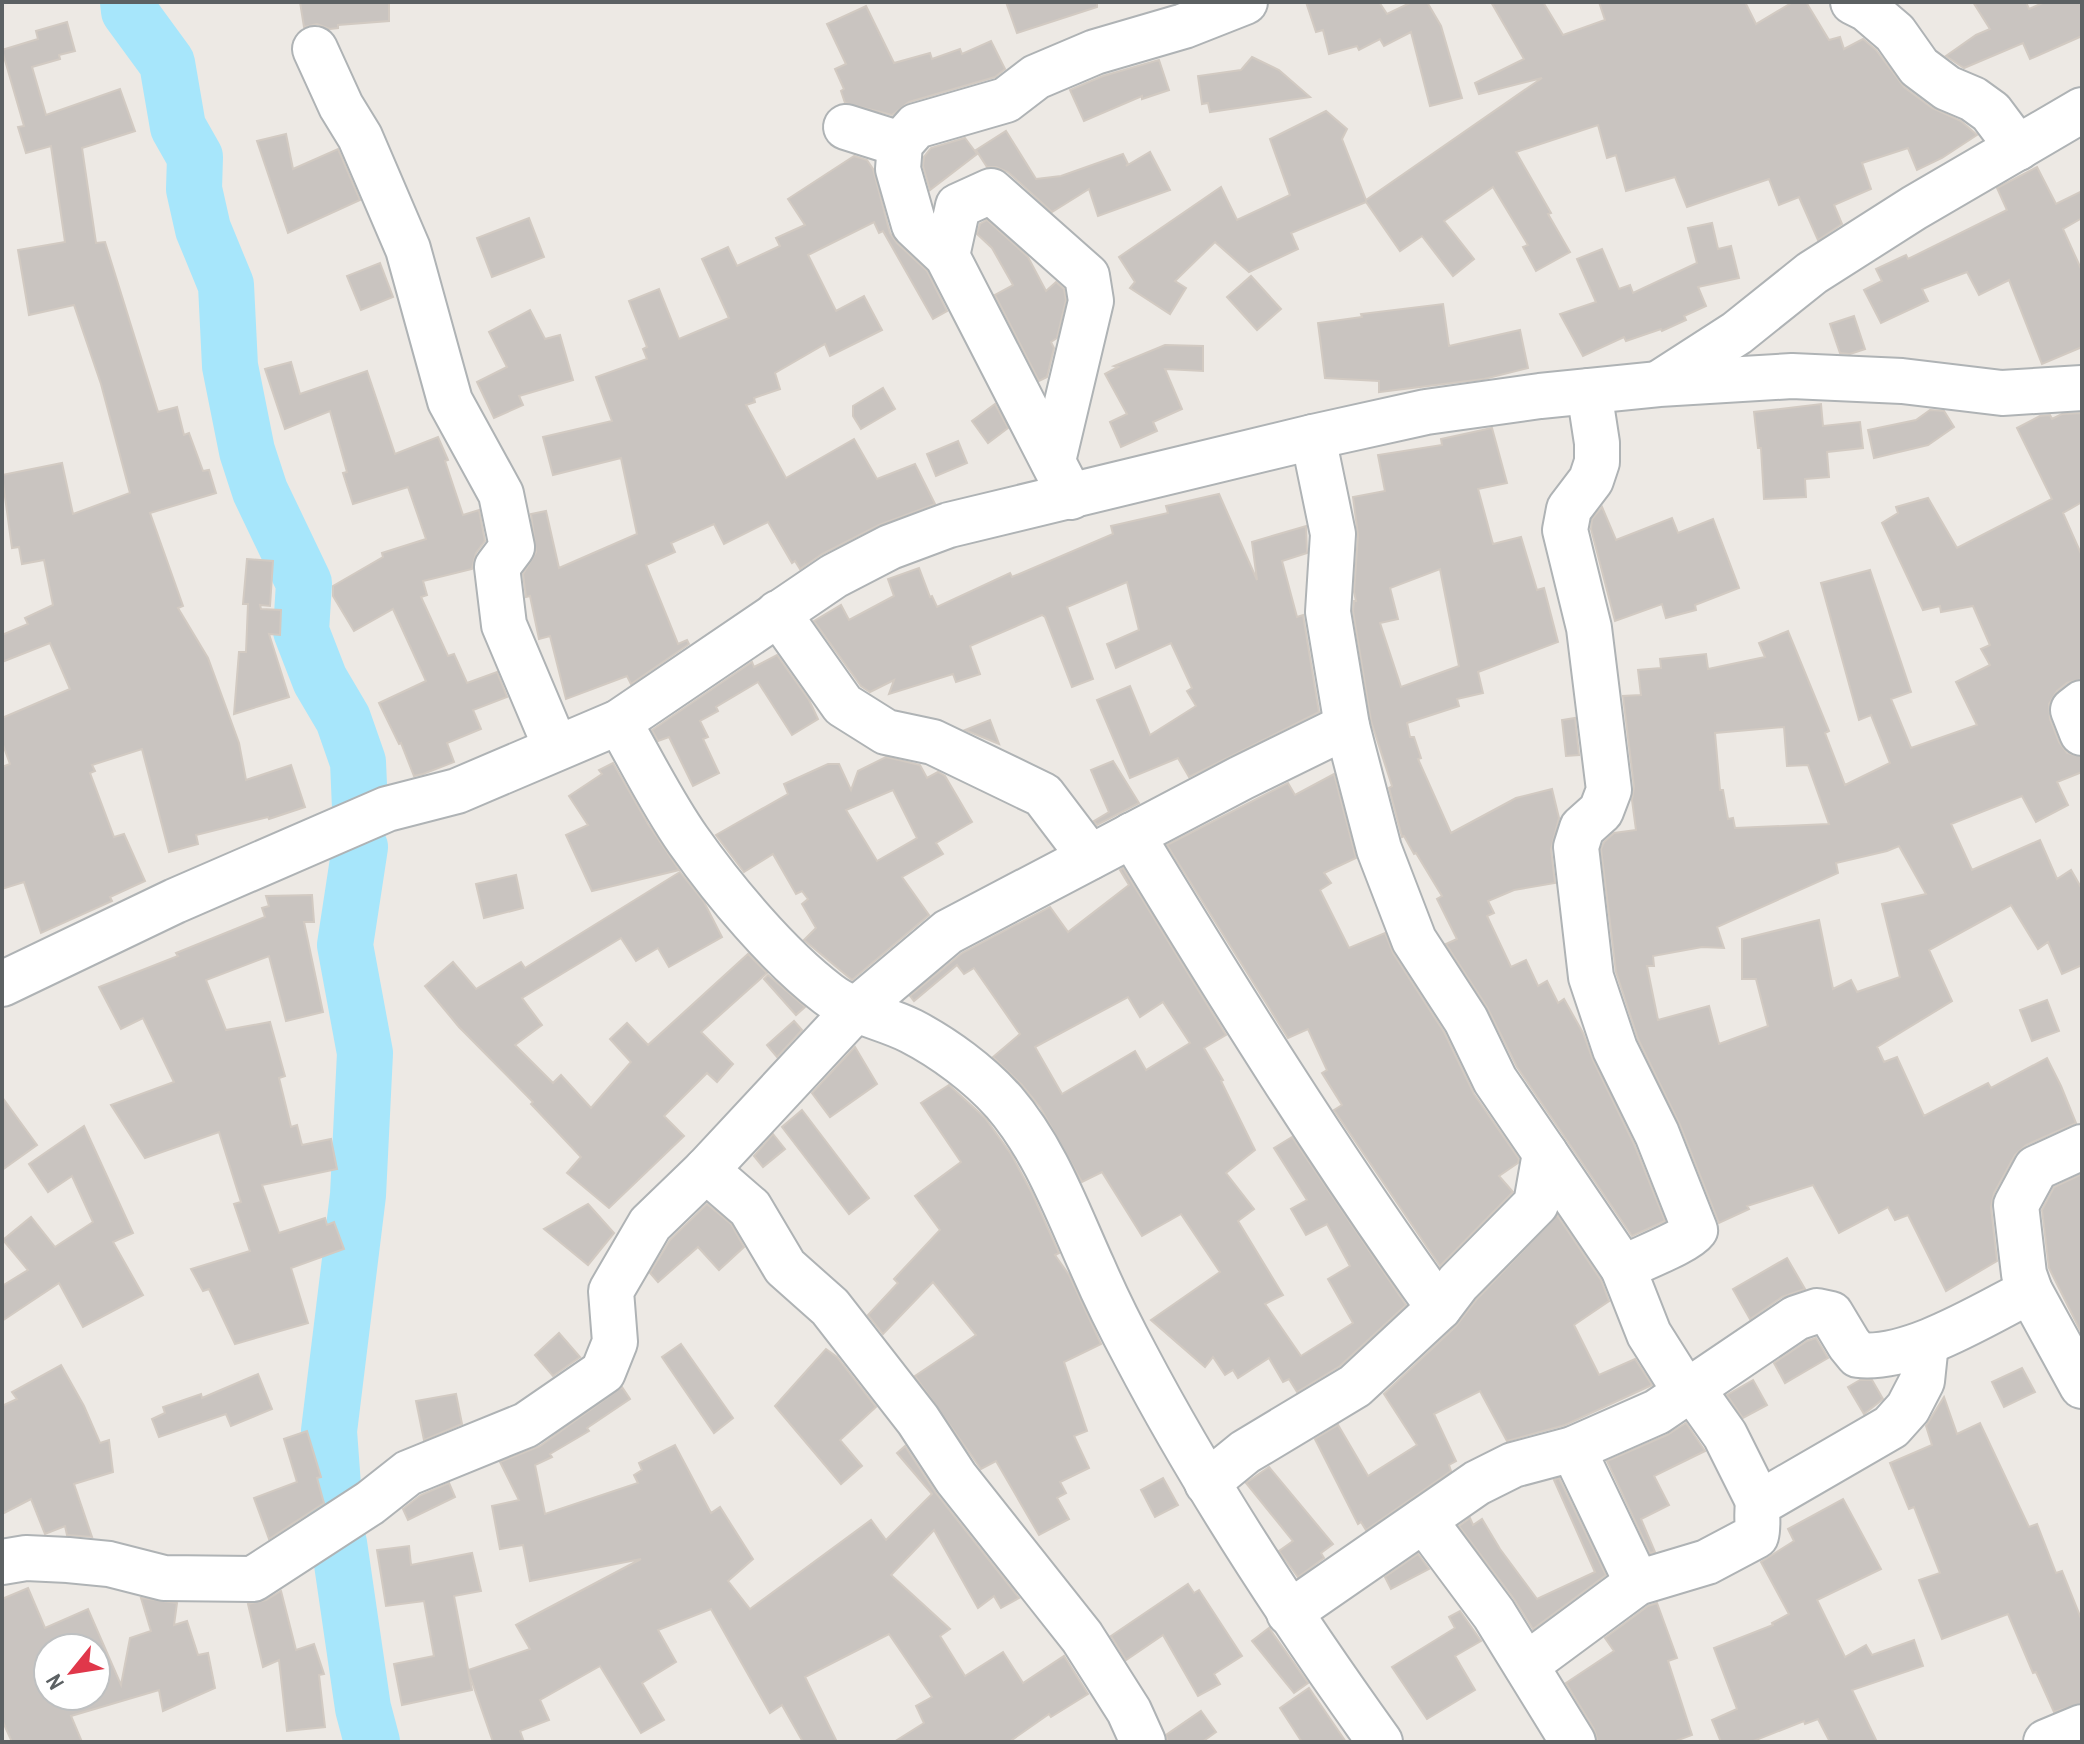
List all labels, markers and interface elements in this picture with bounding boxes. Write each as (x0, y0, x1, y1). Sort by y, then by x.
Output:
north arrow (32, 1632, 112, 1712)
text: N (38, 1669, 71, 1695)

